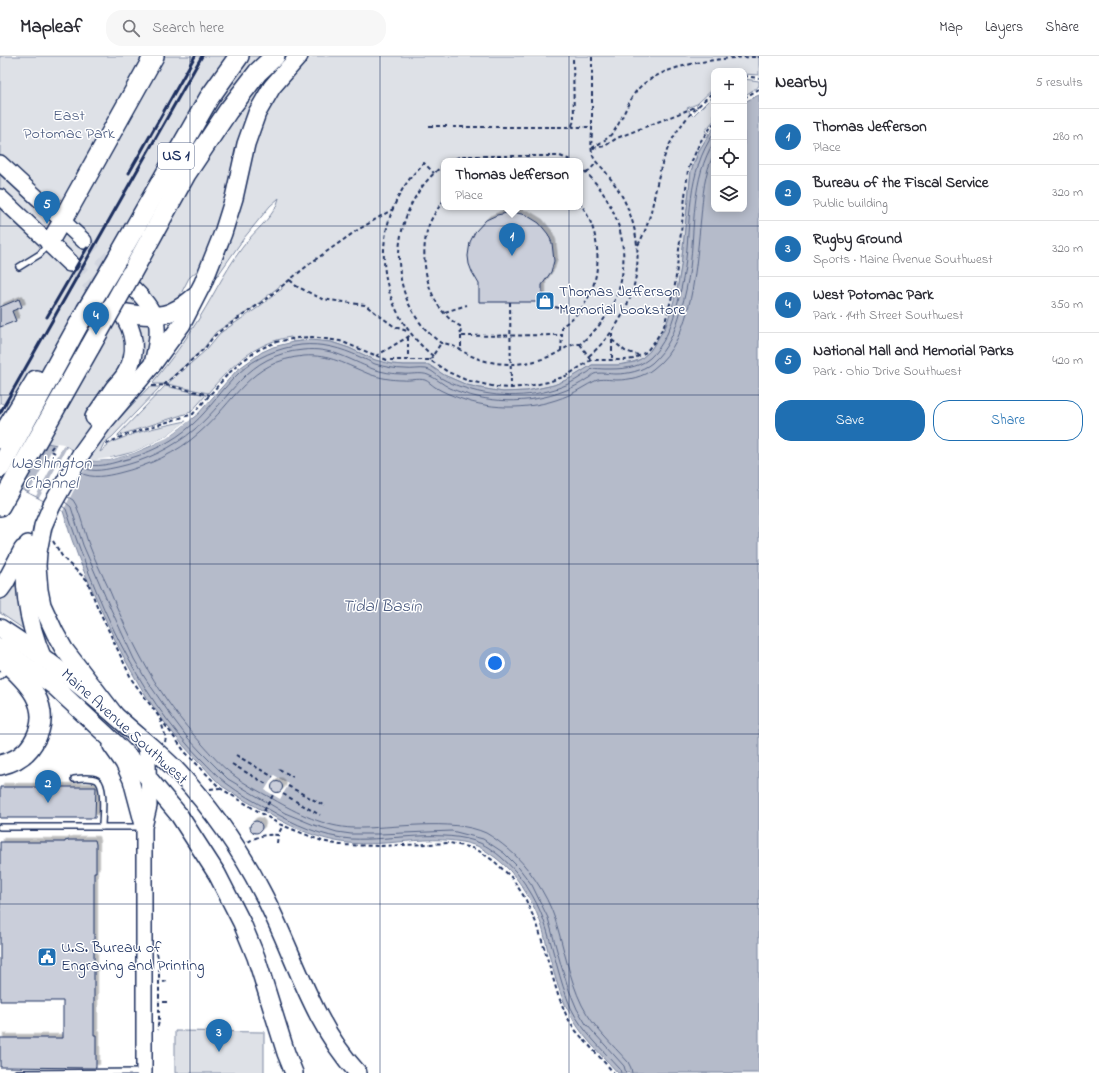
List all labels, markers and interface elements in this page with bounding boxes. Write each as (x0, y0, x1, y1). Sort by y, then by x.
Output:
search box (106, 10, 386, 46)
text: Mapleaf (20, 14, 82, 41)
icon: search (120, 17, 142, 39)
text: Search here (152, 17, 224, 39)
text: Map (939, 17, 963, 38)
text: Layers (985, 17, 1023, 38)
text: Share (1045, 17, 1079, 38)
map controls (711, 68, 747, 212)
button: + (711, 68, 747, 104)
text: Nearby (775, 70, 827, 95)
text: 5 results (1035, 73, 1083, 92)
park label: East Potomac Park (23, 104, 116, 146)
button: − (711, 104, 747, 140)
text: Thomas Jefferson (813, 116, 927, 138)
text: 1 (786, 127, 790, 146)
text: 280 m (1053, 127, 1083, 146)
text: Place (813, 138, 841, 157)
button: locate (711, 140, 747, 176)
road number: US 1 (158, 143, 194, 169)
popup (441, 158, 583, 210)
text: Thomas Jefferson (455, 164, 569, 186)
text: Bureau of the Fiscal Service (813, 172, 989, 194)
button: layers (711, 176, 747, 212)
text: 2 (785, 183, 791, 202)
text: 320 m (1052, 183, 1083, 202)
text: Place (455, 186, 483, 205)
pin: 5 (34, 191, 60, 224)
text: Public building (813, 194, 888, 213)
pin: 1 (499, 223, 525, 256)
text: Rugby Ground (813, 228, 902, 250)
text: 3 (785, 239, 791, 258)
text: 320 m (1052, 239, 1083, 258)
text: Sports · Maine Avenue Southwest (813, 250, 993, 269)
place label: Thomas Jefferson Memorial bookstore (559, 280, 686, 322)
text: West Potomac Park (813, 284, 933, 306)
shop icon: Thomas Jefferson Memorial bookstore (534, 290, 556, 312)
text: 4 (785, 295, 791, 314)
text: 350 m (1051, 295, 1083, 314)
pin: 4 (83, 302, 109, 335)
text: Park · 14th Street Southwest (813, 306, 963, 325)
text: National Mall and Memorial Parks (813, 340, 1014, 362)
text: 5 (784, 351, 792, 370)
text: 420 m (1052, 351, 1083, 370)
text: Park · Ohio Drive Southwest (813, 362, 962, 381)
button: Save (775, 400, 925, 441)
button: Share (933, 400, 1083, 441)
water label: Washington Channel (10, 451, 92, 496)
water label: Tidal Basin (342, 594, 422, 619)
your location (485, 653, 505, 673)
street label: Maine Avenue Southwest (55, 663, 193, 791)
pin: 2 (35, 770, 61, 803)
place label: U.S. Bureau of Engraving and Printing (61, 936, 204, 978)
public building icon: U.S. Bureau of Engraving and Printing (36, 946, 58, 968)
pin: 3 (206, 1019, 232, 1052)

